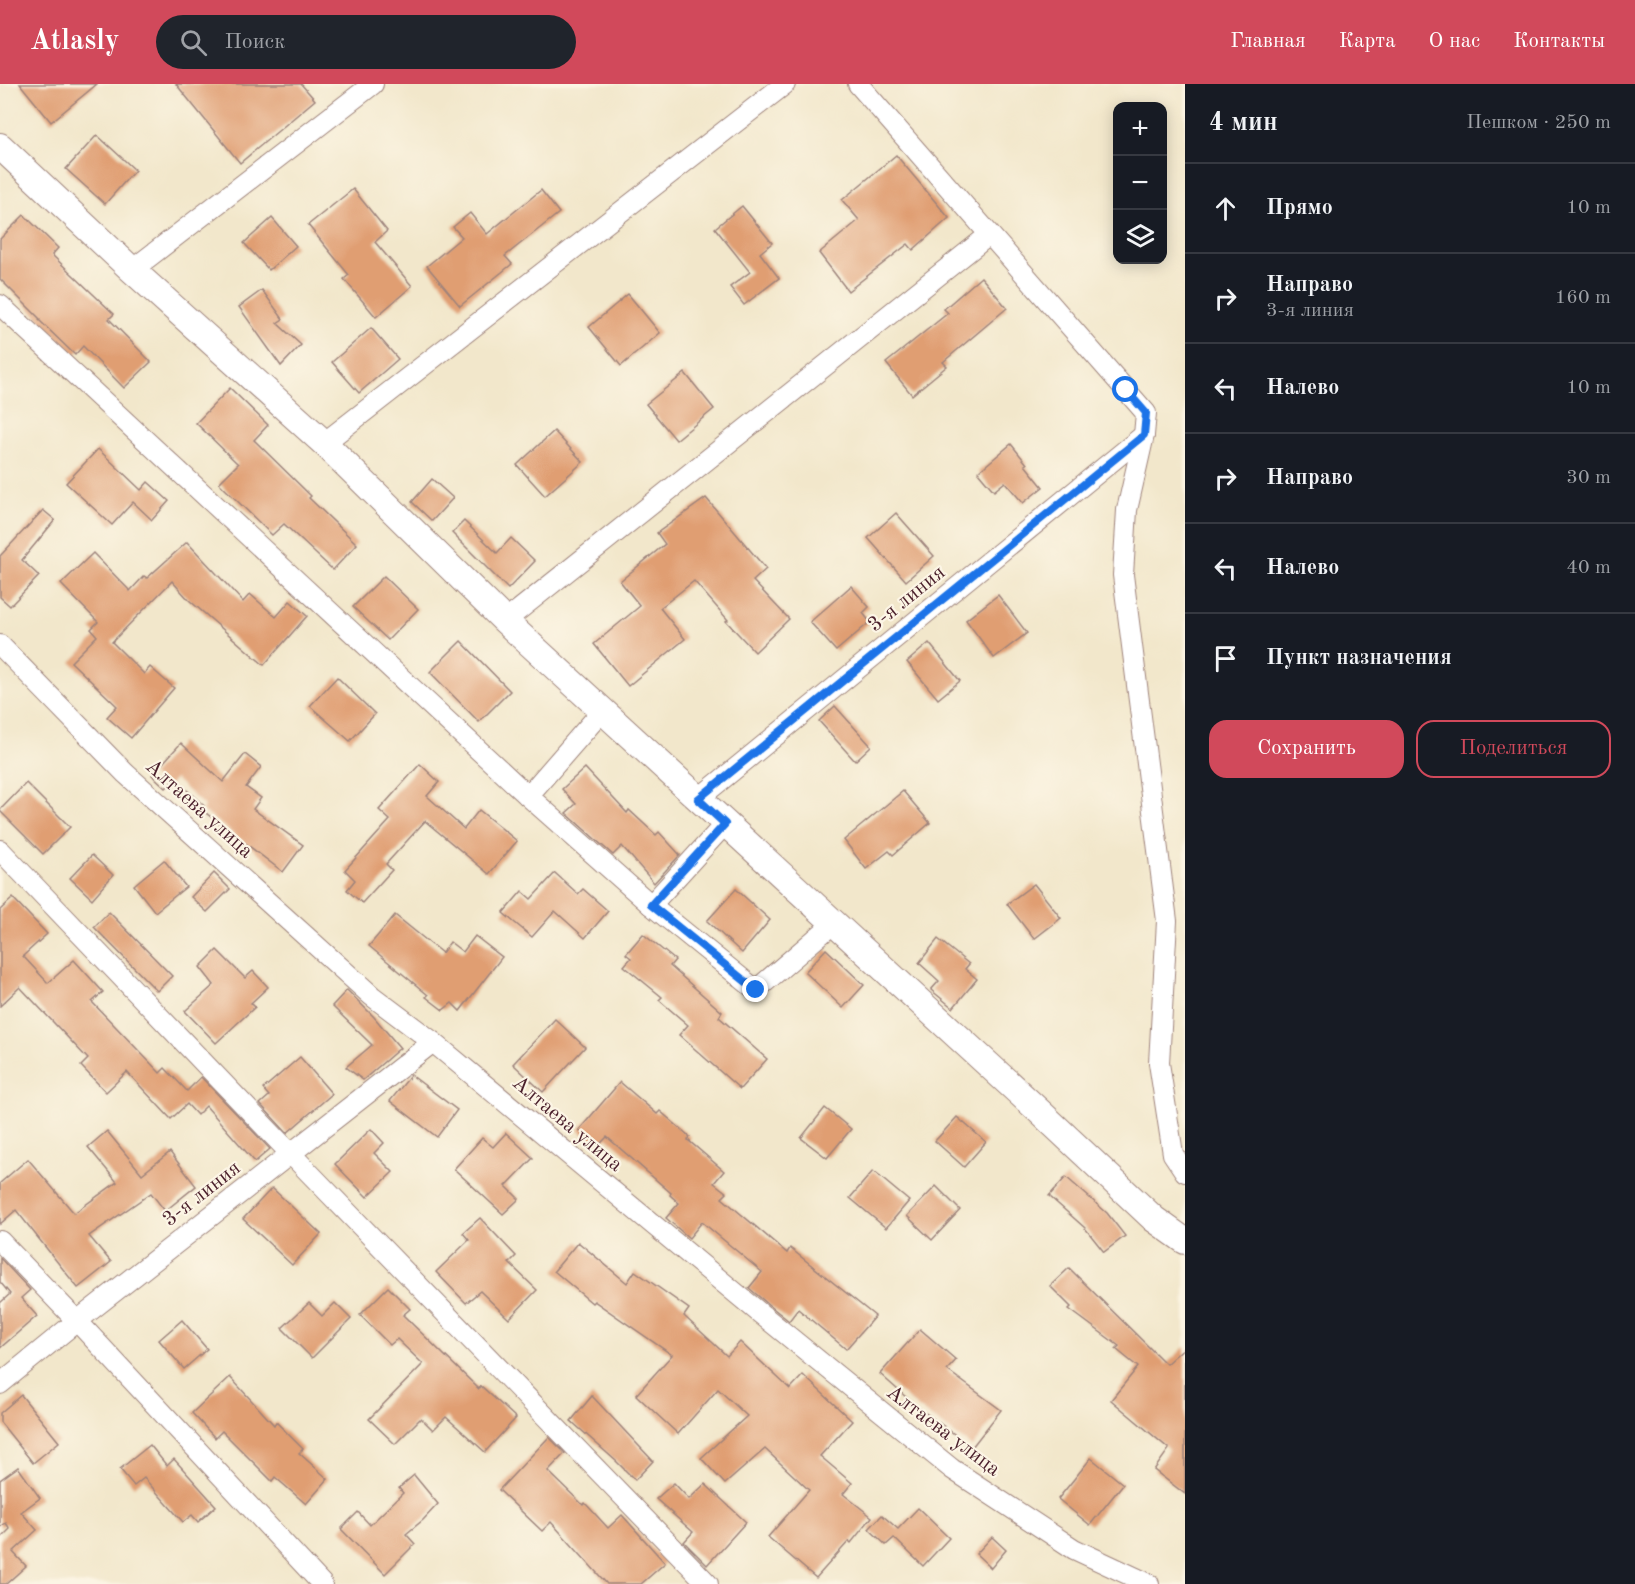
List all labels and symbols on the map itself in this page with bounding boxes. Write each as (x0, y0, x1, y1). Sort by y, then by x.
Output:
route start (1112, 376, 1138, 402)
street label: 3-я линия (864, 562, 950, 636)
street label: Алтаева улица (141, 756, 257, 863)
route end (742, 976, 768, 1002)
street label: Алтаева улица (508, 1072, 626, 1176)
street label: 3-я линия (159, 1157, 245, 1231)
street label: Алтаева улица (882, 1382, 1004, 1481)

